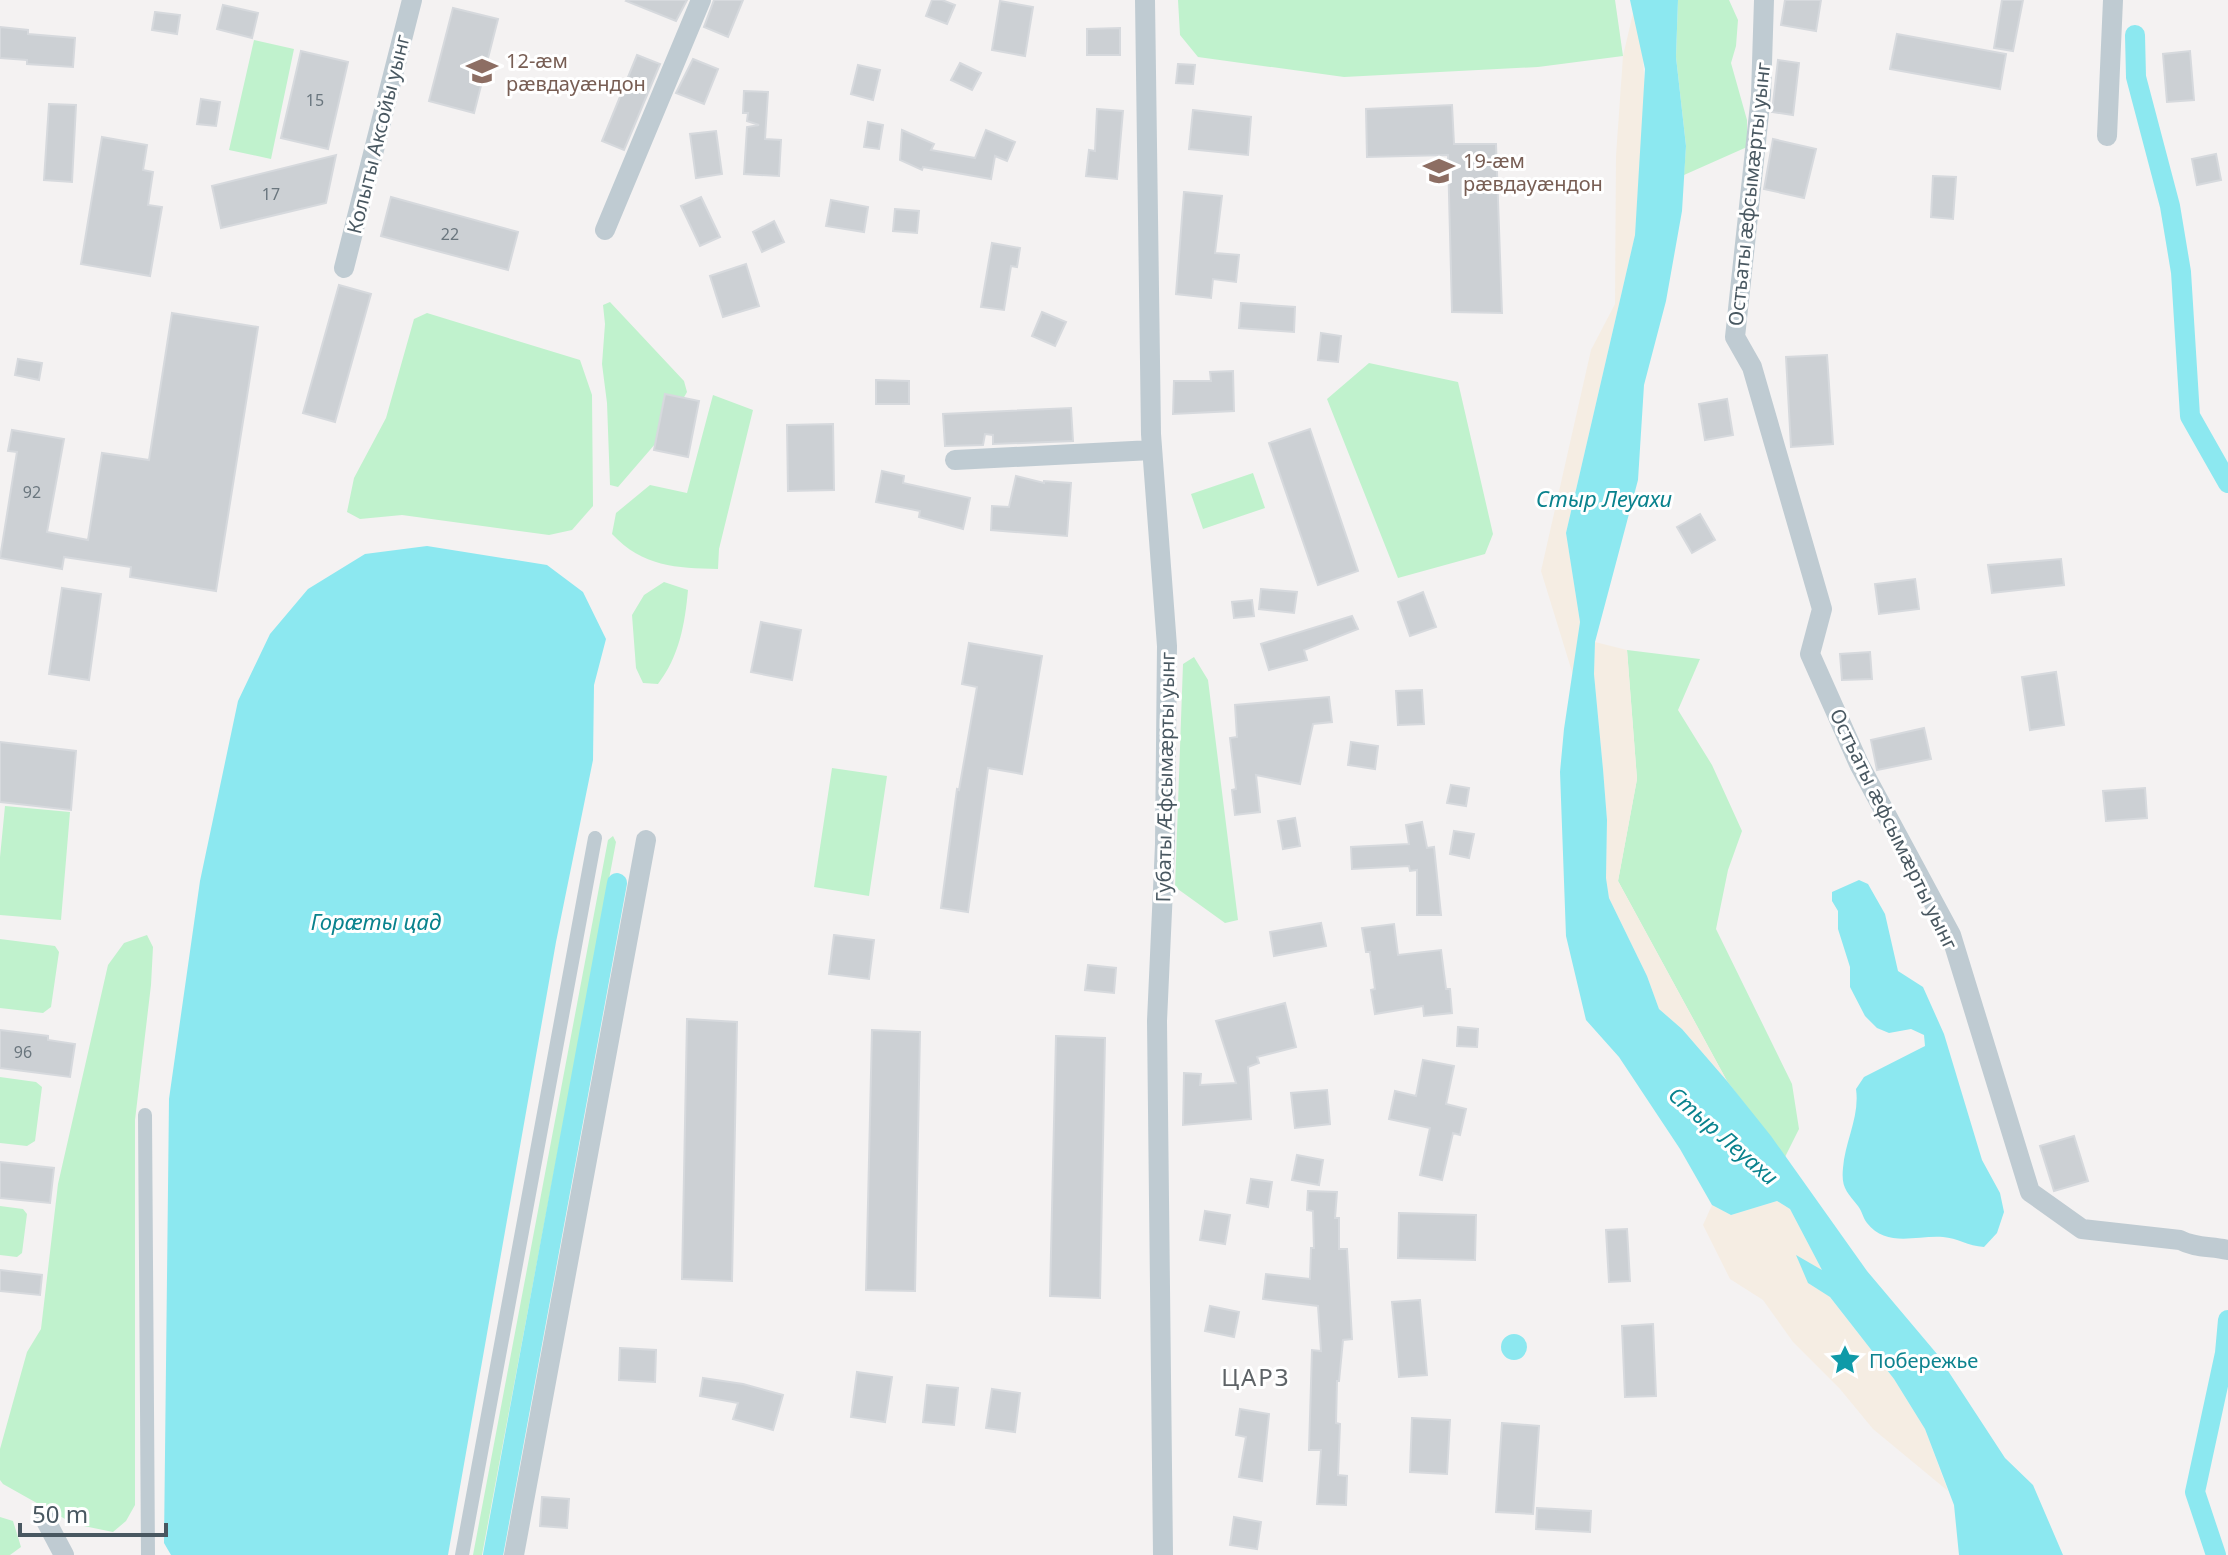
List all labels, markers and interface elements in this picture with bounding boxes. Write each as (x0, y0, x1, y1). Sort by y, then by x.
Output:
street label: Колыты Аксойы уынг (340, 31, 416, 236)
place label: 12-æм рӕвдауӕндон (506, 47, 646, 97)
school or university icon: 12-æм рӕвдауӕндон (465, 54, 499, 88)
street label: Остъаты æфсымæрты уынг (1722, 60, 1776, 327)
house number: 15 (306, 89, 324, 111)
place label: 19-æм рӕвдауӕндон (1463, 147, 1603, 197)
school or university icon: 19-æм рӕвдауӕндон (1422, 154, 1456, 188)
house number: 17 (262, 183, 280, 205)
house number: 22 (441, 223, 459, 245)
house number: 92 (23, 481, 41, 503)
water label: Стыр Леуахи (1536, 483, 1673, 513)
street label: Губаты Æфсымæрты уынг (1149, 651, 1181, 903)
street label: Остъаты æфсымæрты уынг (1824, 704, 1964, 954)
water label: Горӕты цад (311, 906, 441, 936)
house number: 96 (14, 1041, 32, 1063)
water label: Стыр Леуахи (1663, 1079, 1786, 1191)
place icon: Побережье (1828, 1343, 1862, 1377)
place label: Побережье (1869, 1347, 1978, 1374)
district label: ЦАРЗ (1221, 1360, 1291, 1393)
scale bar (20, 1487, 166, 1537)
text: 50 m (32, 1497, 88, 1530)

